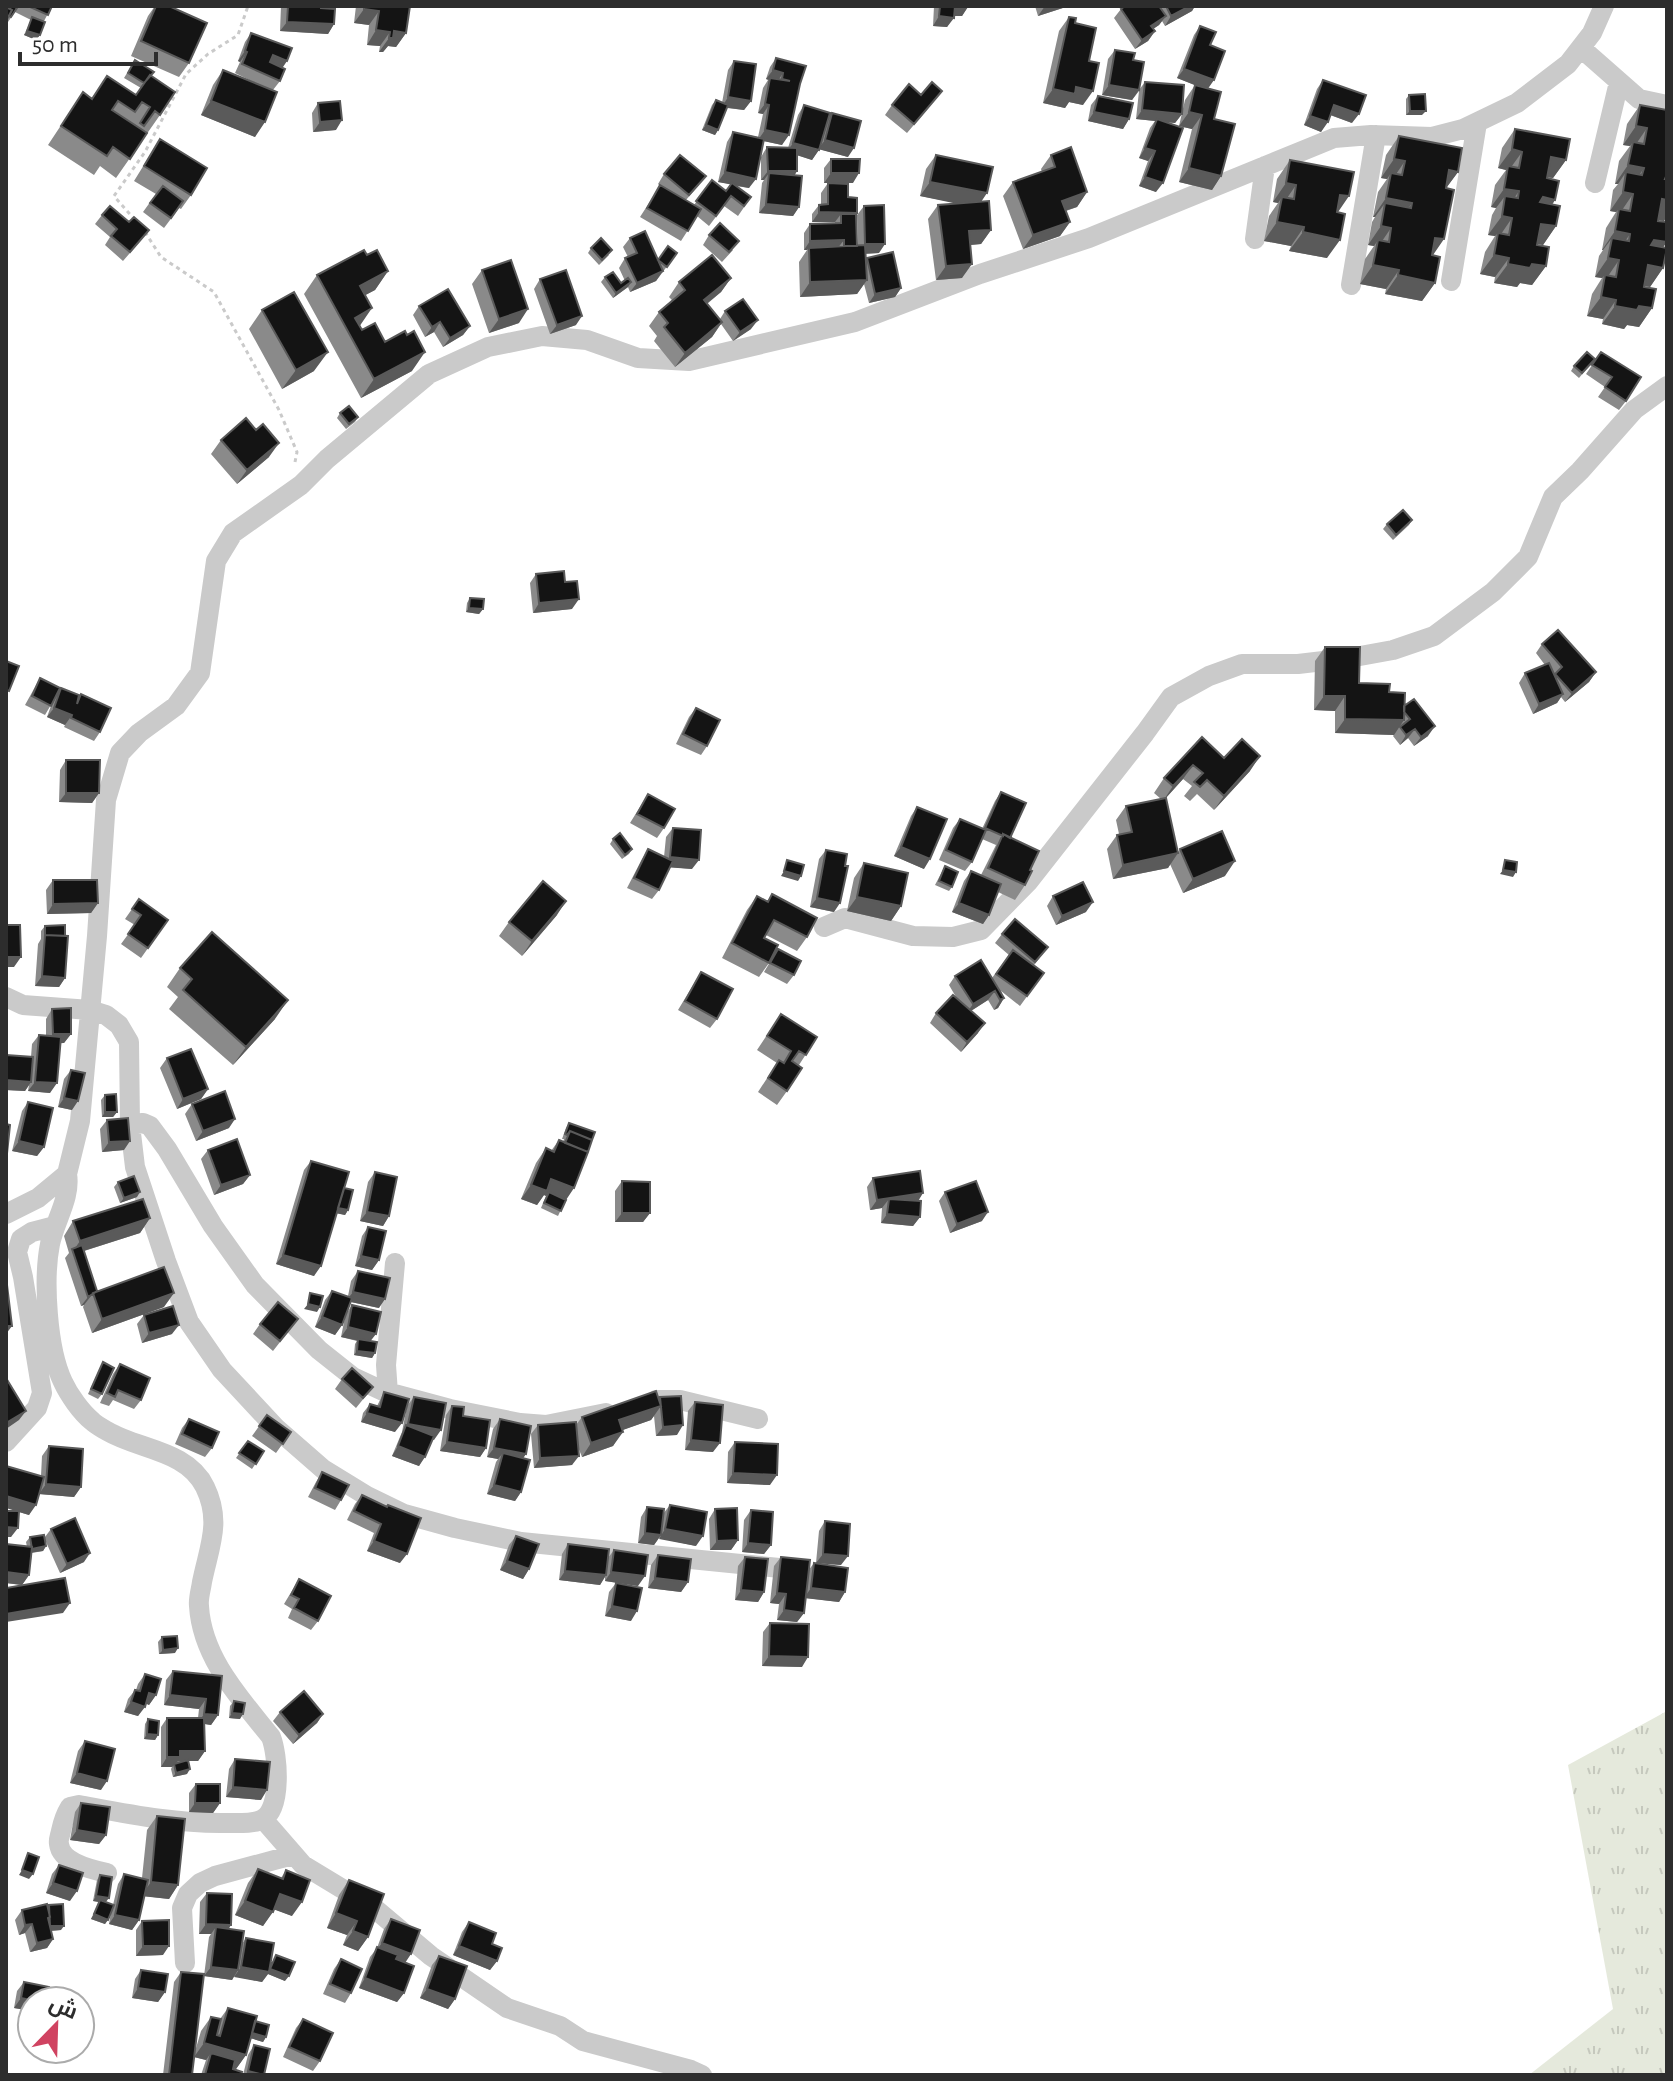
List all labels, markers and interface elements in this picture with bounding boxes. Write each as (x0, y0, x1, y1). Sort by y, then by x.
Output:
scale bar (20, 16, 156, 66)
text: 50 m (32, 33, 78, 57)
north arrow (16, 1985, 96, 2065)
text: ش (45, 1991, 81, 2025)

